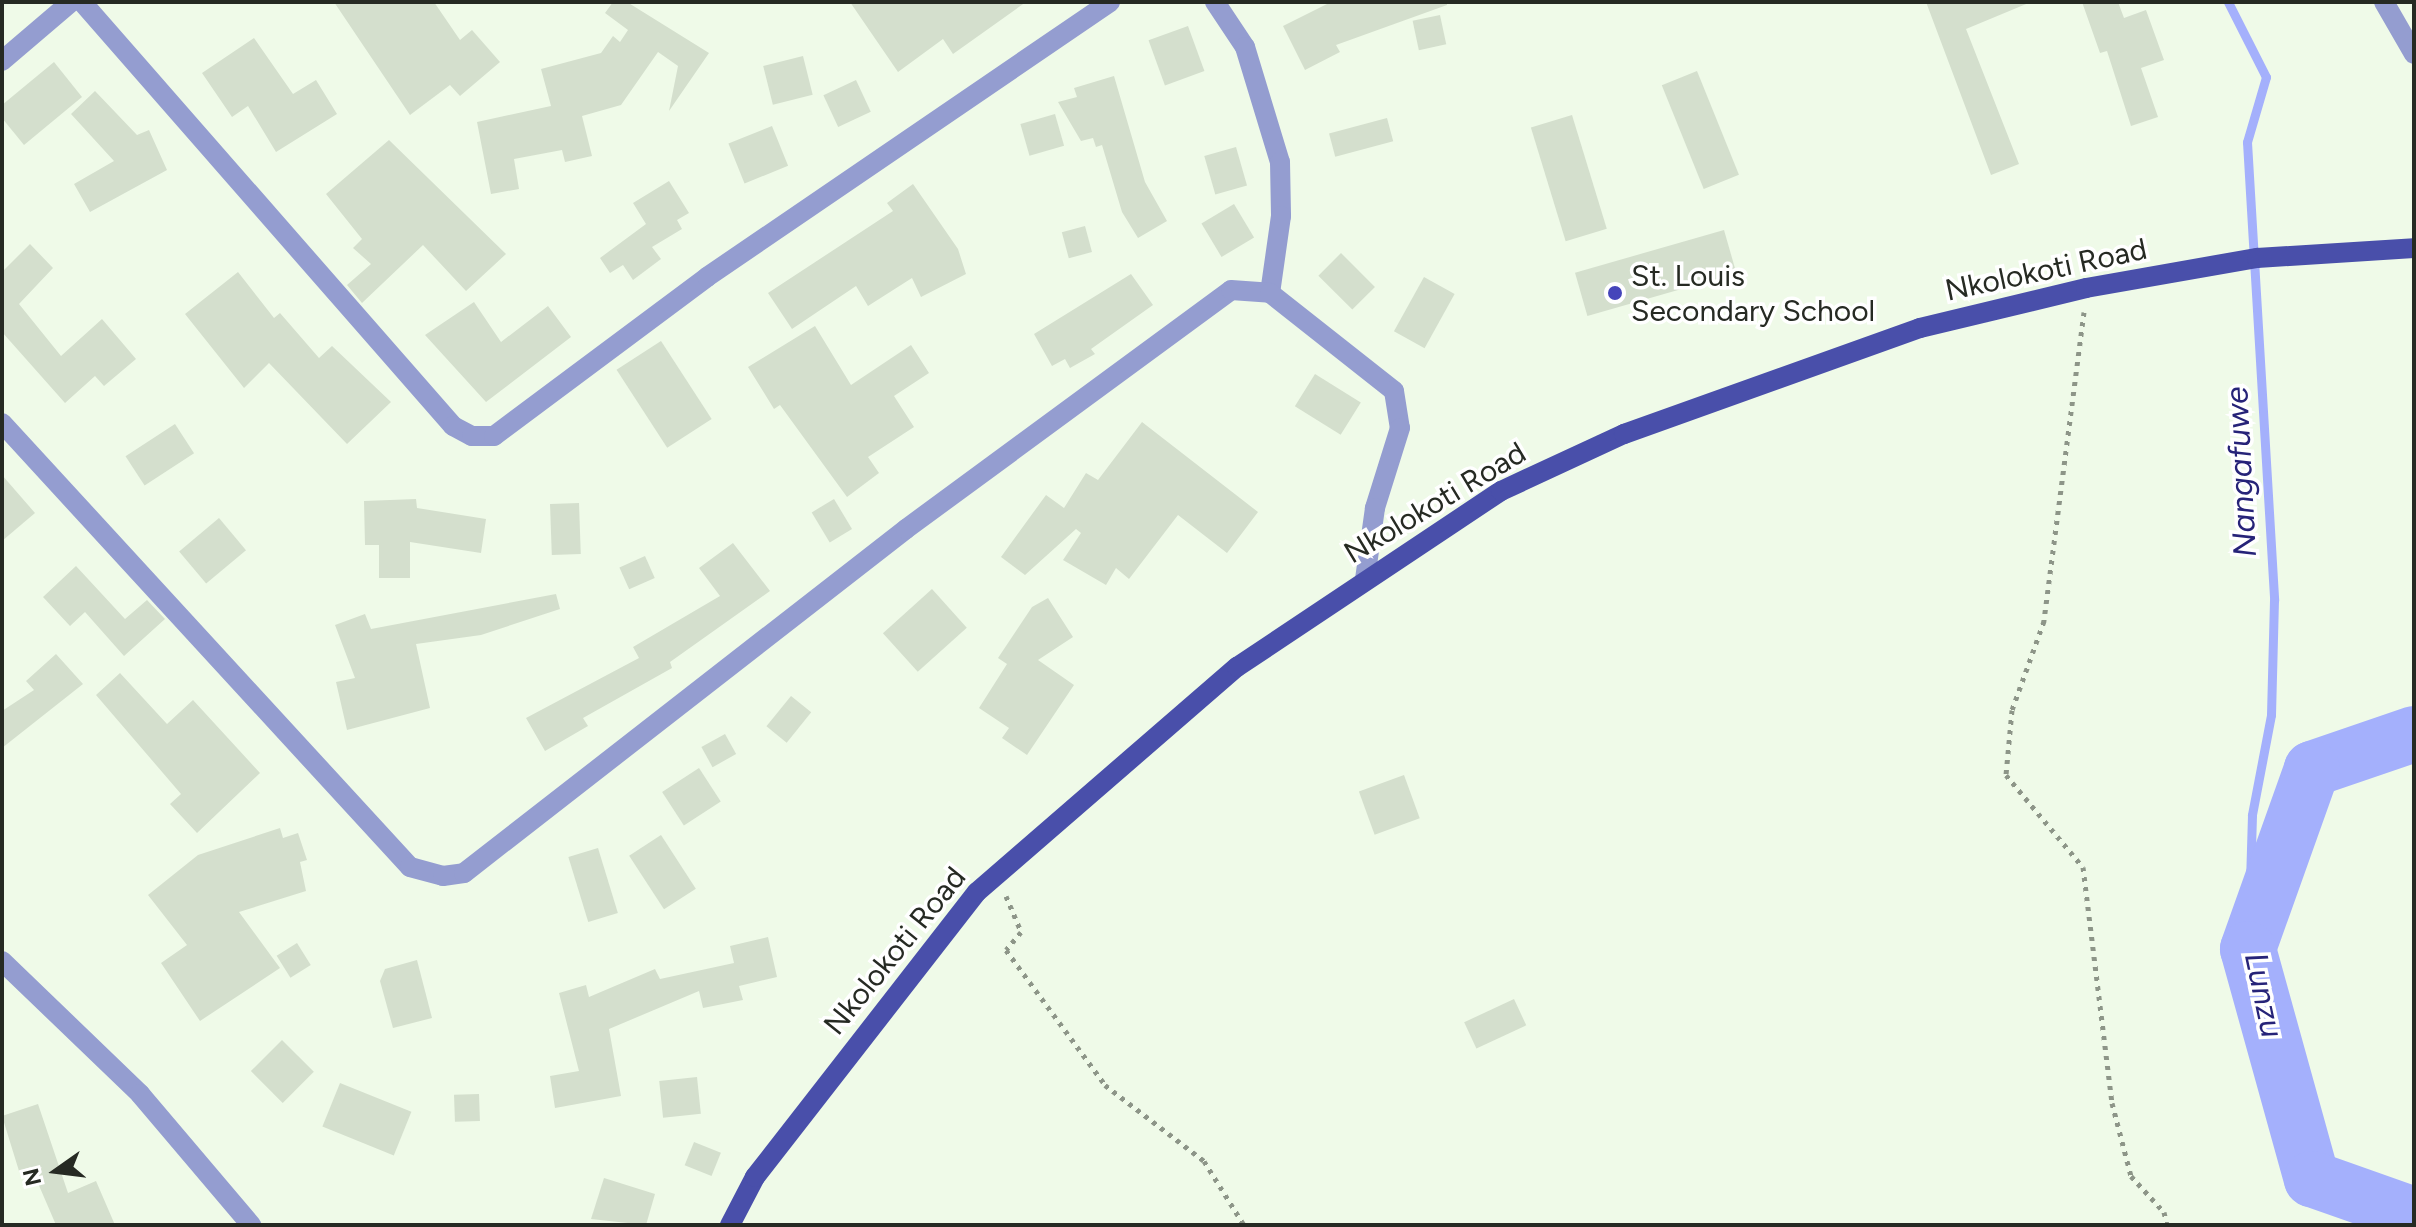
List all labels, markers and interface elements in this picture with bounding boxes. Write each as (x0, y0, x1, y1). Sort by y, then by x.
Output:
street label: Nkolokoti Road (1942, 231, 2150, 309)
place label: St. Louis Secondary School (1631, 258, 1875, 328)
marker: St. Louis Secondary School (1606, 284, 1624, 302)
water label: Nangafuwe (2217, 386, 2265, 558)
street label: Nkolokoti Road (1338, 435, 1532, 571)
street label: Nkolokoti Road (816, 860, 974, 1042)
water label: Lunzu (2236, 949, 2292, 1041)
north arrow (16, 1131, 96, 1211)
text: N (17, 1165, 47, 1188)

